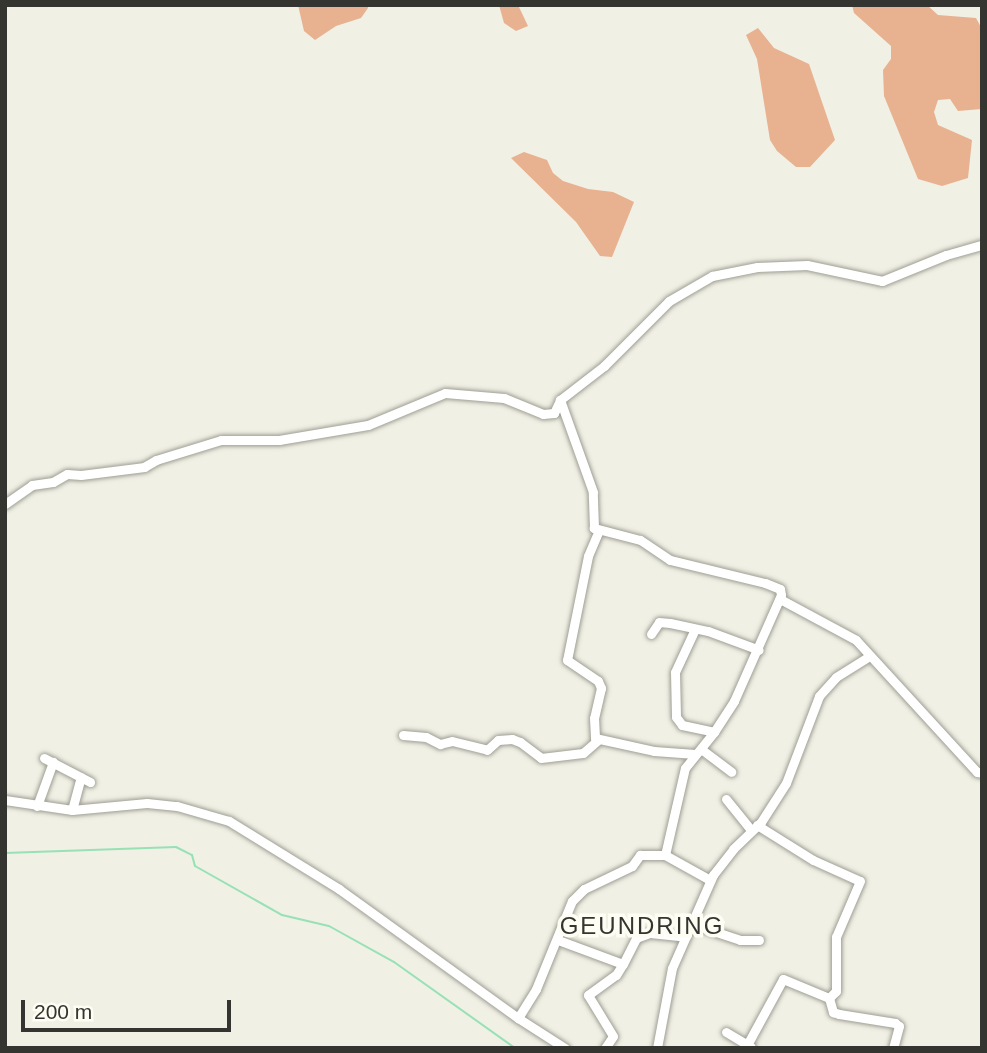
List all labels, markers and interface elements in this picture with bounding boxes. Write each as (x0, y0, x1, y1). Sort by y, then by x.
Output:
district label: GEUNDRING (561, 912, 723, 940)
scale bar (24, 986, 234, 1030)
text: 200 m (34, 1000, 92, 1023)

